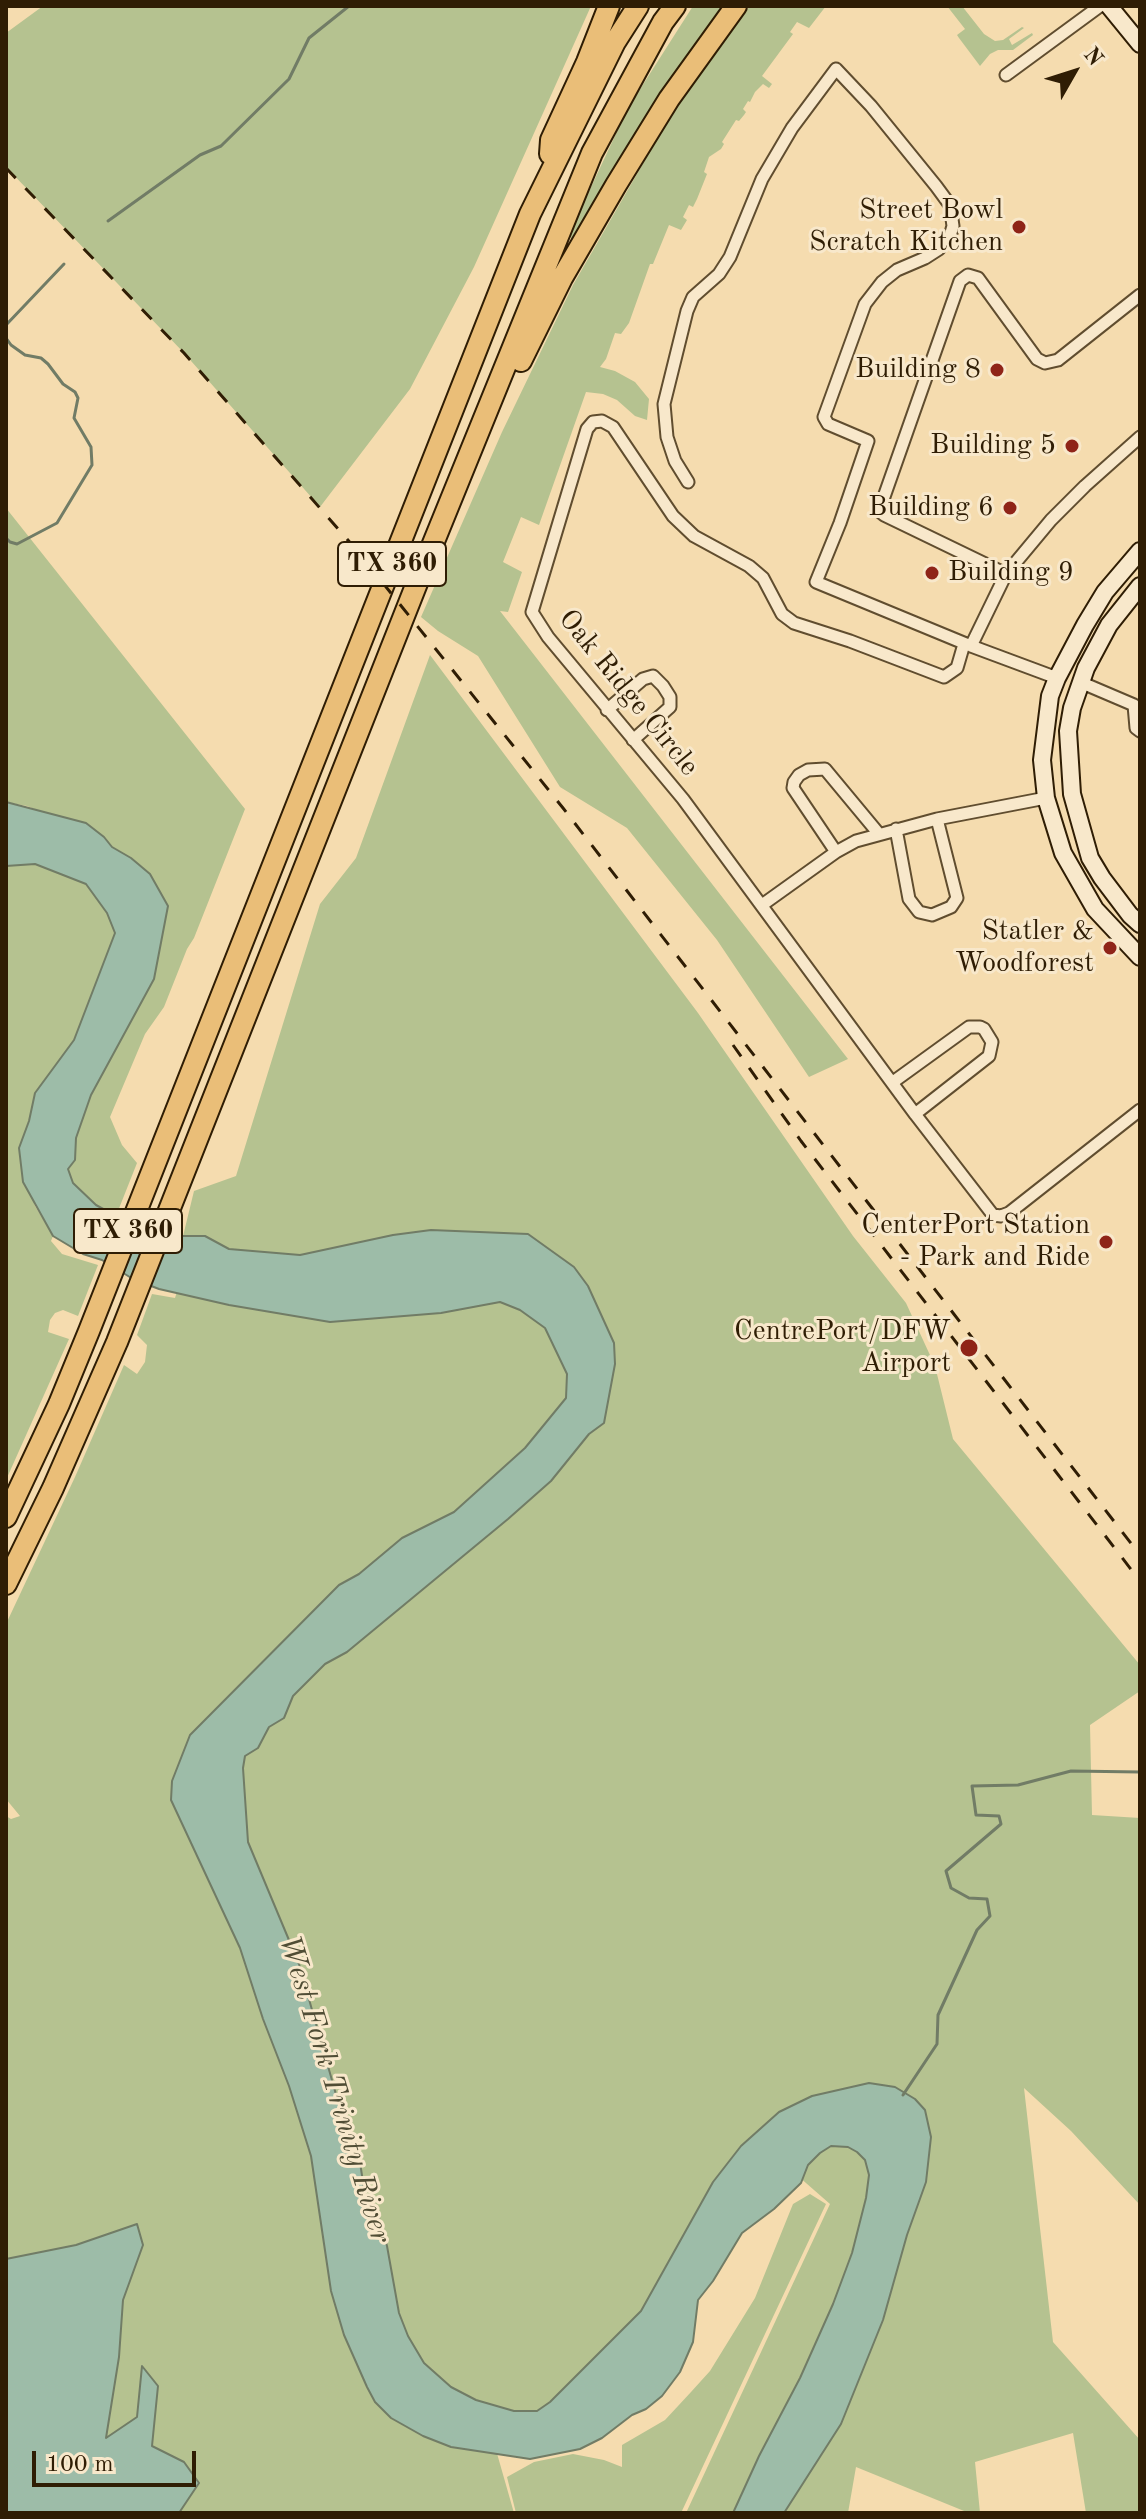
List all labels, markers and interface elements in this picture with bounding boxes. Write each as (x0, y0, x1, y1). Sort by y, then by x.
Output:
north arrow (1034, 32, 1114, 112)
text: N (1079, 43, 1106, 70)
place label: Street Bowl Scratch Kitchen (809, 194, 1003, 260)
marker: Street Bowl Scratch Kitchen (1010, 218, 1028, 236)
place label: Building 8 (855, 353, 981, 387)
marker: Building 8 (988, 361, 1006, 379)
place label: Building 5 (930, 429, 1056, 463)
marker: Building 5 (1063, 437, 1081, 455)
place label: Building 6 (868, 491, 994, 525)
marker: Building 6 (1001, 499, 1019, 517)
road number: TX 360 (338, 542, 446, 586)
place label: Building 9 (948, 556, 1074, 590)
marker: Building 9 (923, 564, 941, 582)
street label: Oak Ridge Circle (551, 603, 705, 783)
place label: Statler & Woodforest (955, 915, 1094, 981)
marker: Statler & Woodforest (1101, 939, 1119, 957)
road number: TX 360 (74, 1209, 182, 1253)
place label: CenterPort Station - Park and Ride (861, 1209, 1090, 1275)
marker: CenterPort Station - Park and Ride (1097, 1233, 1115, 1251)
place label: CentrePort/DFW Airport (734, 1315, 951, 1381)
marker: CentrePort/DFW Airport (958, 1337, 980, 1359)
water label: West Fork Trinity River (270, 1930, 398, 2248)
scale bar (36, 2435, 200, 2485)
text: 100 m (46, 2453, 114, 2477)

